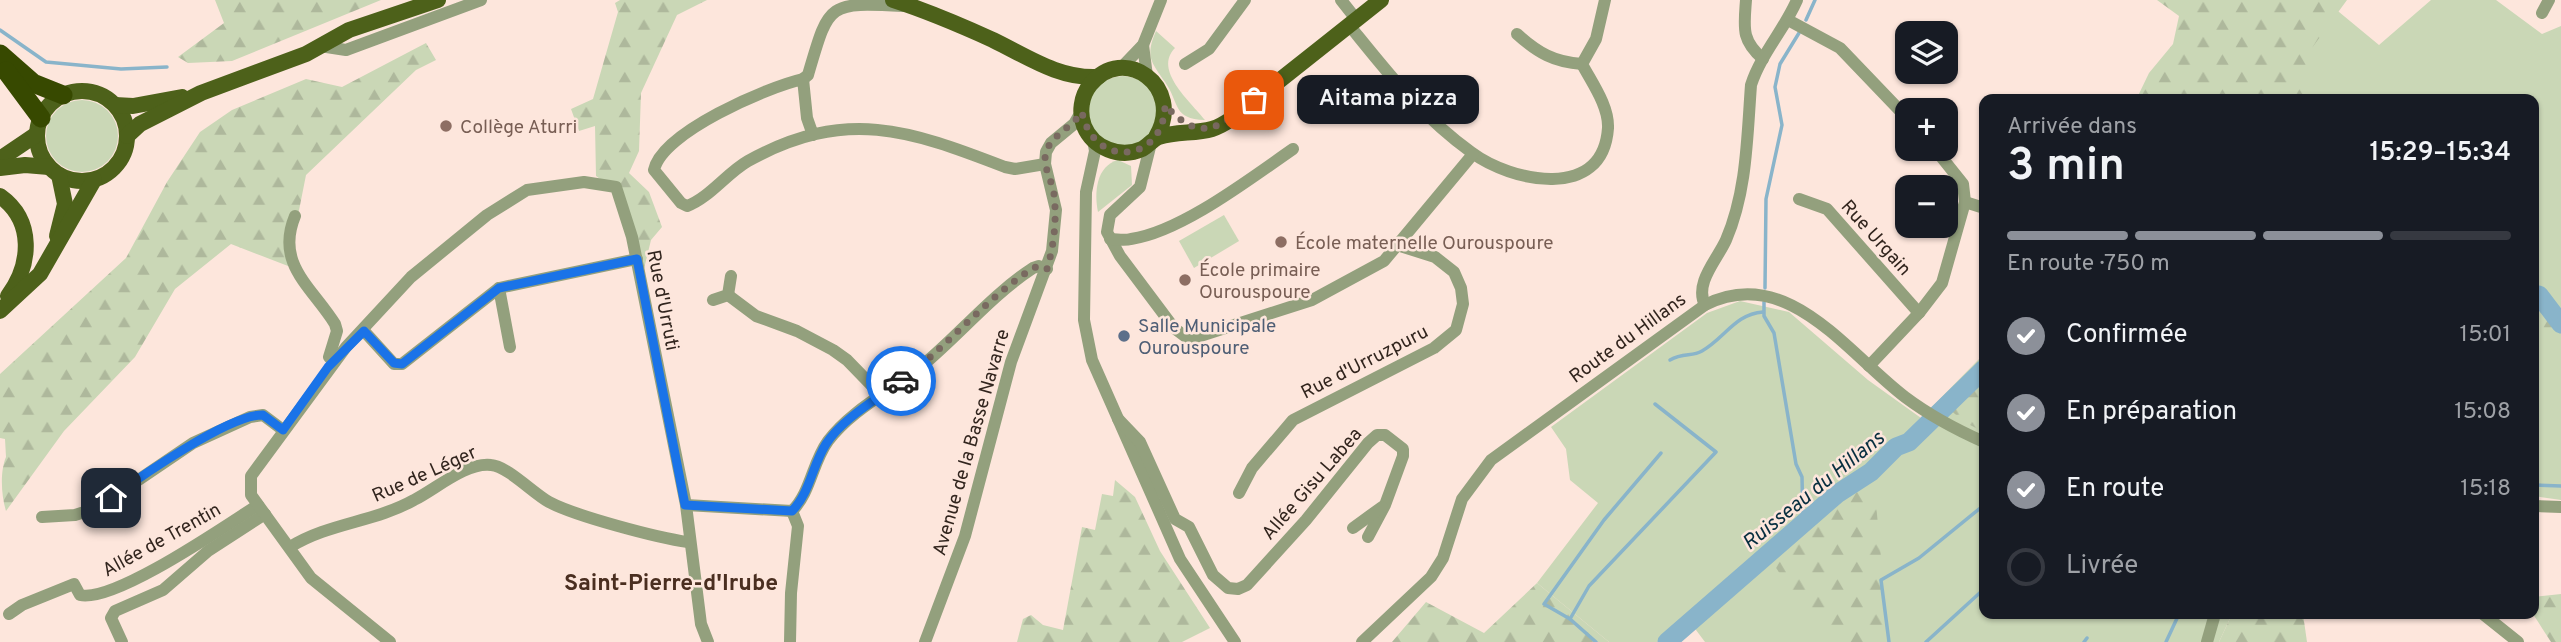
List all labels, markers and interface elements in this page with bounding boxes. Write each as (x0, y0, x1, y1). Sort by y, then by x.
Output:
map controls (1895, 21, 1958, 238)
button: layers (1895, 21, 1958, 84)
pin (1224, 70, 1284, 130)
callout: Aitama pizza (1296, 76, 1478, 124)
icon: bag (1235, 81, 1273, 119)
text: Aitama pizza (1319, 85, 1457, 114)
button: + (1895, 98, 1958, 161)
text: Arrivée dans (2007, 113, 2137, 142)
place label: Collège Aturri (460, 116, 577, 140)
marker: Collège Aturri (438, 118, 454, 134)
text: 15:29–15:34 (2369, 137, 2511, 170)
text: 3 min (2007, 138, 2125, 197)
button: − (1895, 175, 1958, 238)
street label: Rue Urgain (1835, 195, 1916, 281)
place label: École maternelle Ourouspoure (1295, 231, 1554, 256)
marker: École maternelle Ourouspoure (1273, 234, 1289, 250)
street label: Rue d'Urruti (640, 248, 684, 353)
text: En route · 750 m (2007, 250, 2170, 279)
place label: École primaire Ourouspoure (1199, 258, 1321, 305)
marker: École primaire Ourouspoure (1177, 272, 1193, 288)
street label: Route du Hillans (1565, 288, 1691, 389)
place label: Salle Municipale Ourouspoure (1138, 315, 1276, 361)
icon: check (2007, 317, 2045, 355)
text: Confirmée (2066, 319, 2188, 352)
street label: Rue d'Urruzpuru (1297, 320, 1433, 405)
text: 15:01 (2460, 321, 2511, 350)
street label: Avenue de la Basse Navarre (928, 326, 1016, 559)
marker: Salle Municipale Ourouspoure (1116, 328, 1132, 344)
courier (866, 346, 936, 416)
icon: car (882, 362, 920, 400)
icon: check (2007, 394, 2045, 432)
text: En préparation (2066, 396, 2237, 429)
text: 15:08 (2454, 398, 2511, 427)
street label: Allée Gisu Labea (1257, 423, 1368, 545)
water label: Ruisseau du Hillans (1737, 425, 1891, 557)
street label: Rue de Léger (369, 441, 482, 509)
pin (81, 468, 141, 528)
icon: check (2007, 471, 2045, 509)
text: En route (2066, 473, 2164, 506)
text: 15:18 (2460, 475, 2511, 504)
icon: home (92, 479, 130, 517)
street label: Allée de Trentin (98, 498, 225, 583)
text: Livrée (2066, 550, 2138, 583)
district label: Saint-Pierre-d'Irube (564, 570, 778, 599)

